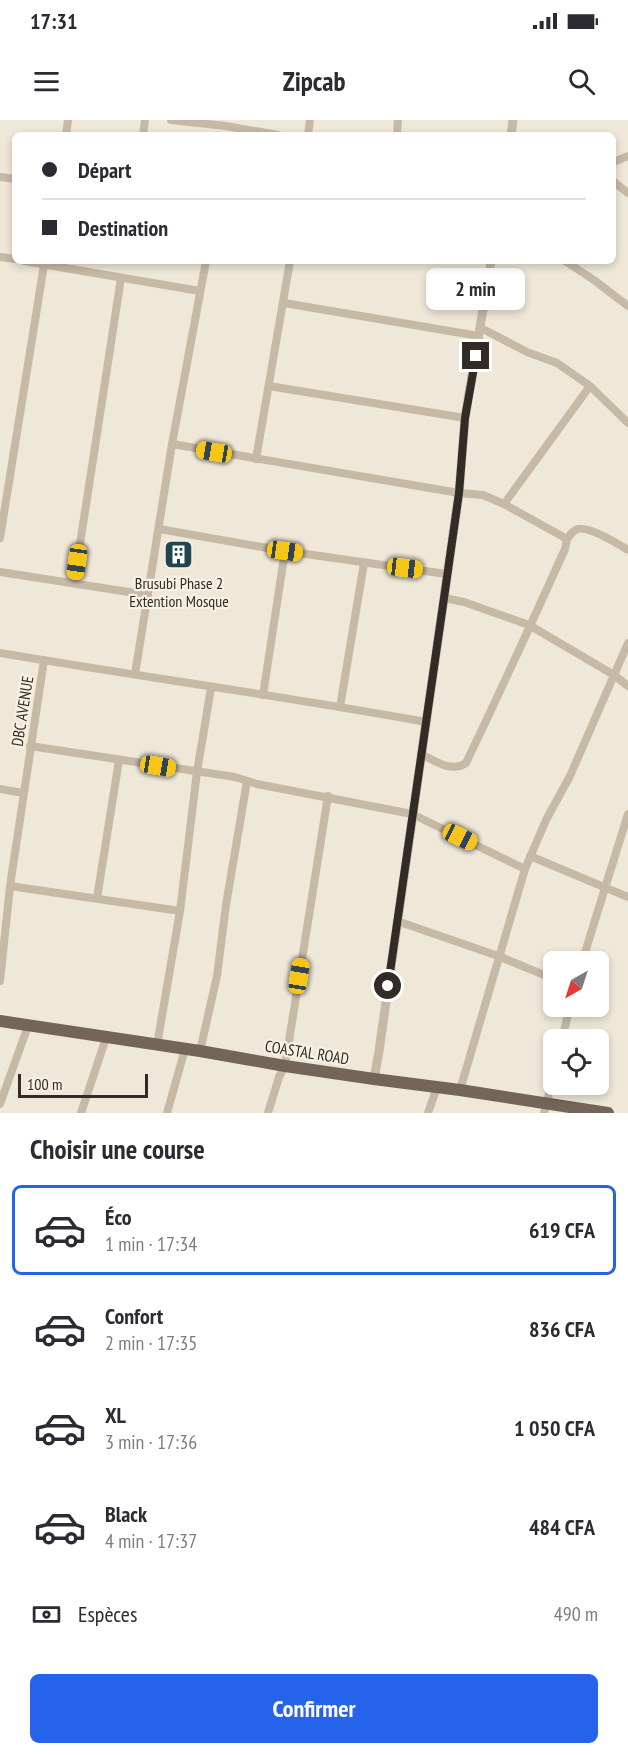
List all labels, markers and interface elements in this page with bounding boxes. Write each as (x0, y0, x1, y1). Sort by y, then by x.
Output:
text: 17:31 (30, 7, 78, 35)
text: Zipcab (283, 64, 345, 98)
icon: menu (30, 65, 63, 98)
icon: search (565, 65, 598, 98)
text: Départ (78, 156, 132, 184)
text: Destination (78, 214, 168, 242)
callout: 2 min (426, 269, 526, 311)
text: 2 min (455, 276, 496, 302)
route end (462, 342, 489, 369)
car (195, 440, 233, 464)
building icon: Brusubi Phase 2 Extention Mosque (163, 539, 195, 571)
car (266, 540, 304, 562)
car (66, 543, 88, 581)
car (386, 557, 424, 579)
place label: Brusubi Phase 2 Extention Mosque (129, 573, 229, 611)
street label: DBC AVENUE (7, 674, 37, 748)
car (139, 754, 177, 778)
car (440, 821, 480, 853)
north arrow (543, 951, 609, 1017)
map controls (543, 951, 609, 1095)
car (287, 957, 311, 995)
route start (374, 972, 401, 999)
button: locate (543, 1029, 609, 1095)
street label: COASTAL ROAD (264, 1035, 350, 1069)
scale bar (18, 1071, 148, 1098)
text: 100 m (27, 1074, 62, 1094)
text: Choisir une course (30, 1132, 205, 1166)
icon: car (33, 1203, 87, 1257)
text: Éco (105, 1203, 132, 1231)
text: 619 CFA (529, 1216, 595, 1244)
text: 1 min · 17:34 (105, 1231, 197, 1257)
icon: car (33, 1302, 87, 1356)
text: Confort (105, 1302, 163, 1330)
text: 836 CFA (529, 1315, 595, 1343)
text: 2 min · 17:35 (105, 1330, 197, 1356)
icon: car (33, 1401, 87, 1455)
text: XL (105, 1401, 126, 1429)
text: 1 050 CFA (514, 1414, 595, 1442)
text: 3 min · 17:36 (105, 1429, 197, 1455)
icon: car (33, 1500, 87, 1554)
text: Black (105, 1500, 147, 1528)
text: 484 CFA (529, 1513, 595, 1541)
text: 4 min · 17:37 (105, 1528, 197, 1554)
icon: cash (30, 1598, 63, 1631)
text: Espèces (78, 1600, 137, 1628)
text: 490 m (554, 1601, 598, 1627)
button: Confirmer (30, 1674, 598, 1743)

